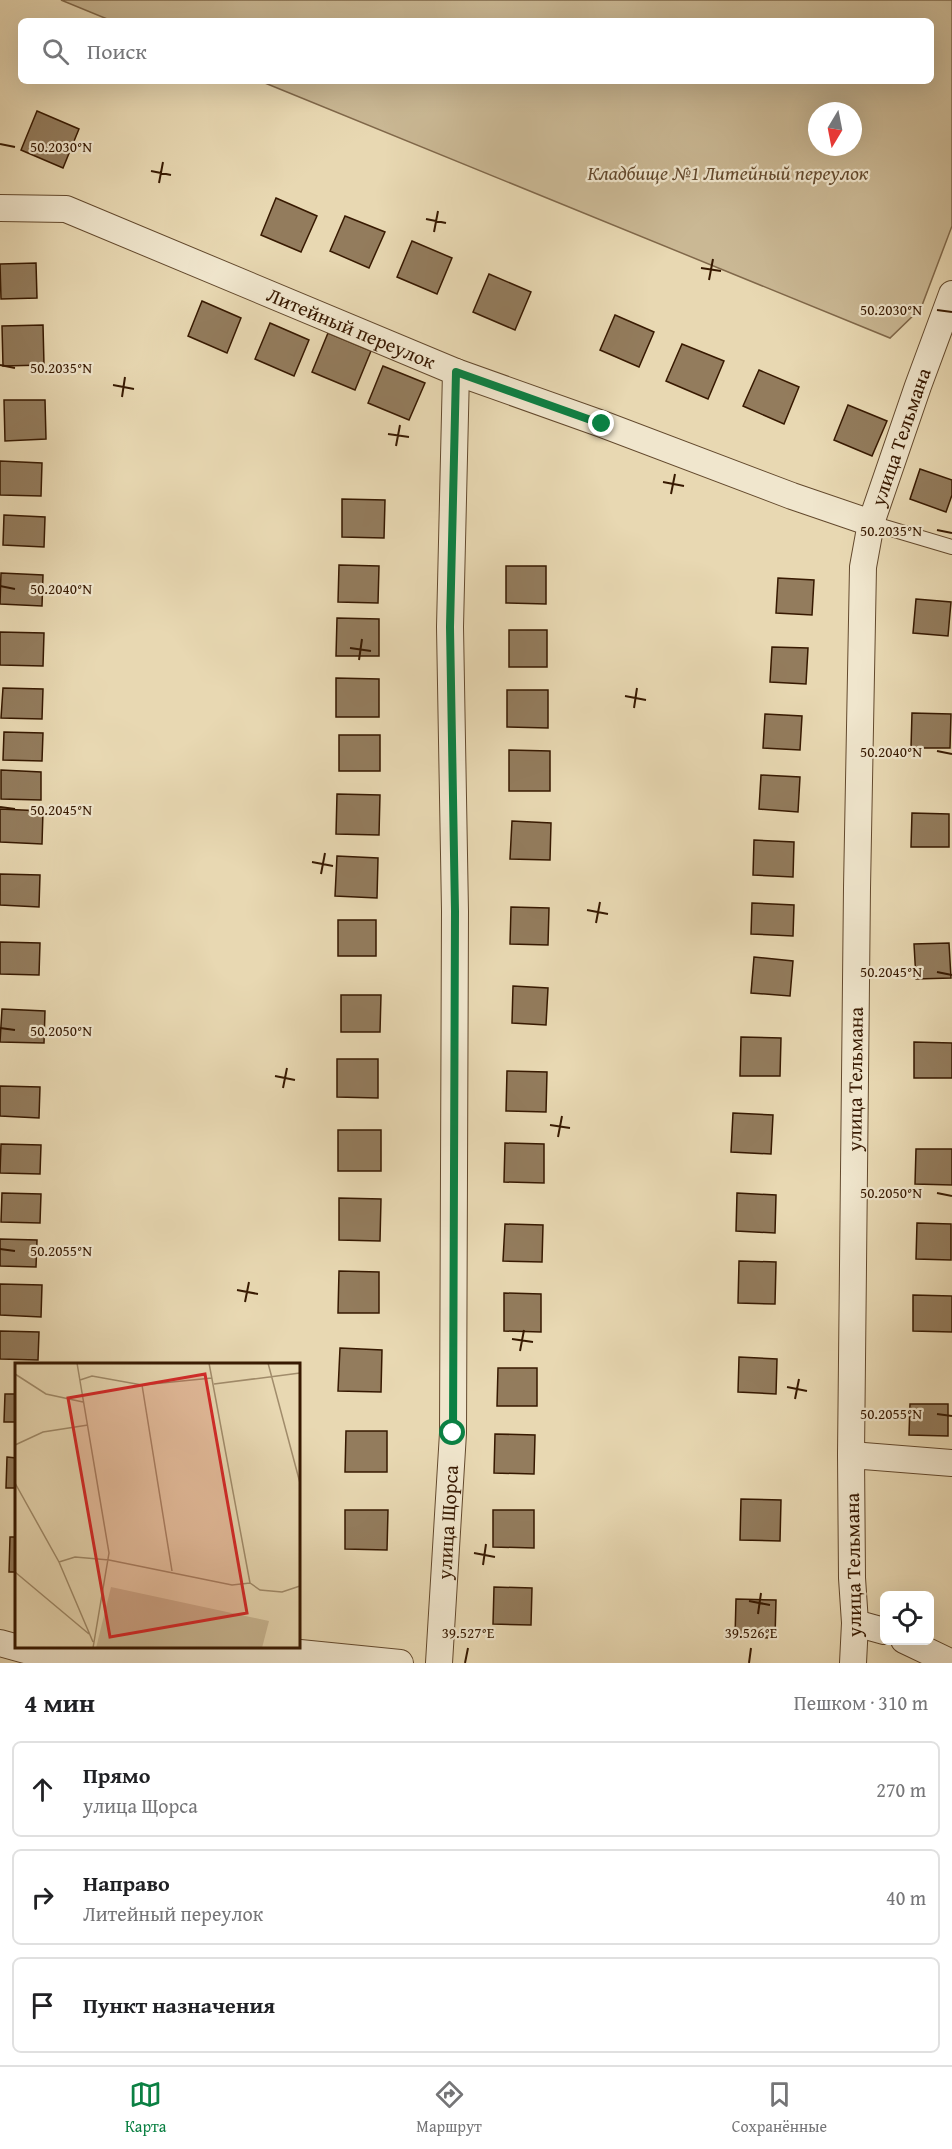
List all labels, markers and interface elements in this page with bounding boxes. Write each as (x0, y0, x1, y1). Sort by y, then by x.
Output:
search box (18, 18, 934, 84)
icon: search (39, 35, 72, 68)
text: Поиск (87, 35, 147, 67)
north arrow (808, 102, 862, 156)
text: 50.2030°N (30, 136, 92, 157)
park label: Кладбище №1 Литейный переулок (587, 158, 869, 187)
street label: Литейный переулок (263, 280, 441, 376)
text: 50.2030°N (860, 299, 922, 320)
text: 50.2035°N (30, 357, 92, 378)
street label: улица Тельмана (863, 363, 938, 511)
route end (588, 410, 614, 436)
text: 50.2035°N (860, 520, 922, 541)
text: 50.2040°N (30, 578, 92, 599)
text: 50.2040°N (860, 741, 922, 762)
text: 50.2045°N (30, 799, 92, 820)
text: 50.2045°N (860, 961, 922, 982)
street label: улица Тельмана (839, 1006, 870, 1153)
text: 50.2050°N (30, 1020, 92, 1041)
text: 50.2050°N (860, 1182, 922, 1203)
text: 50.2055°N (30, 1240, 92, 1261)
inset map (15, 1363, 300, 1648)
text: 50.2055°N (860, 1403, 922, 1424)
route start (439, 1419, 465, 1445)
street label: улица Щорса (429, 1464, 465, 1581)
street label: улица Тельмана (837, 1492, 868, 1638)
map controls (880, 1591, 934, 1645)
button: locate (880, 1591, 934, 1645)
text: 39.527°E (442, 1622, 495, 1643)
text: 39.526°E (725, 1622, 778, 1643)
text: 4 мин (24, 1683, 95, 1722)
text: Пешком · 310 m (794, 1688, 928, 1717)
text: Прямо (83, 1759, 150, 1791)
icon: ahead (26, 1773, 59, 1806)
text: 270 m (876, 1775, 926, 1804)
text: улица Щорса (83, 1791, 198, 1820)
text: Направо (83, 1867, 170, 1899)
icon: right (26, 1881, 59, 1914)
text: 40 m (886, 1883, 926, 1912)
text: Литейный переулок (83, 1899, 263, 1928)
icon: arrive (26, 1989, 59, 2022)
text: Пункт назначения (83, 1989, 275, 2021)
tab: Карта (125, 2078, 166, 2138)
tab: Маршрут (416, 2078, 482, 2138)
tab: Сохранённые (732, 2078, 827, 2138)

